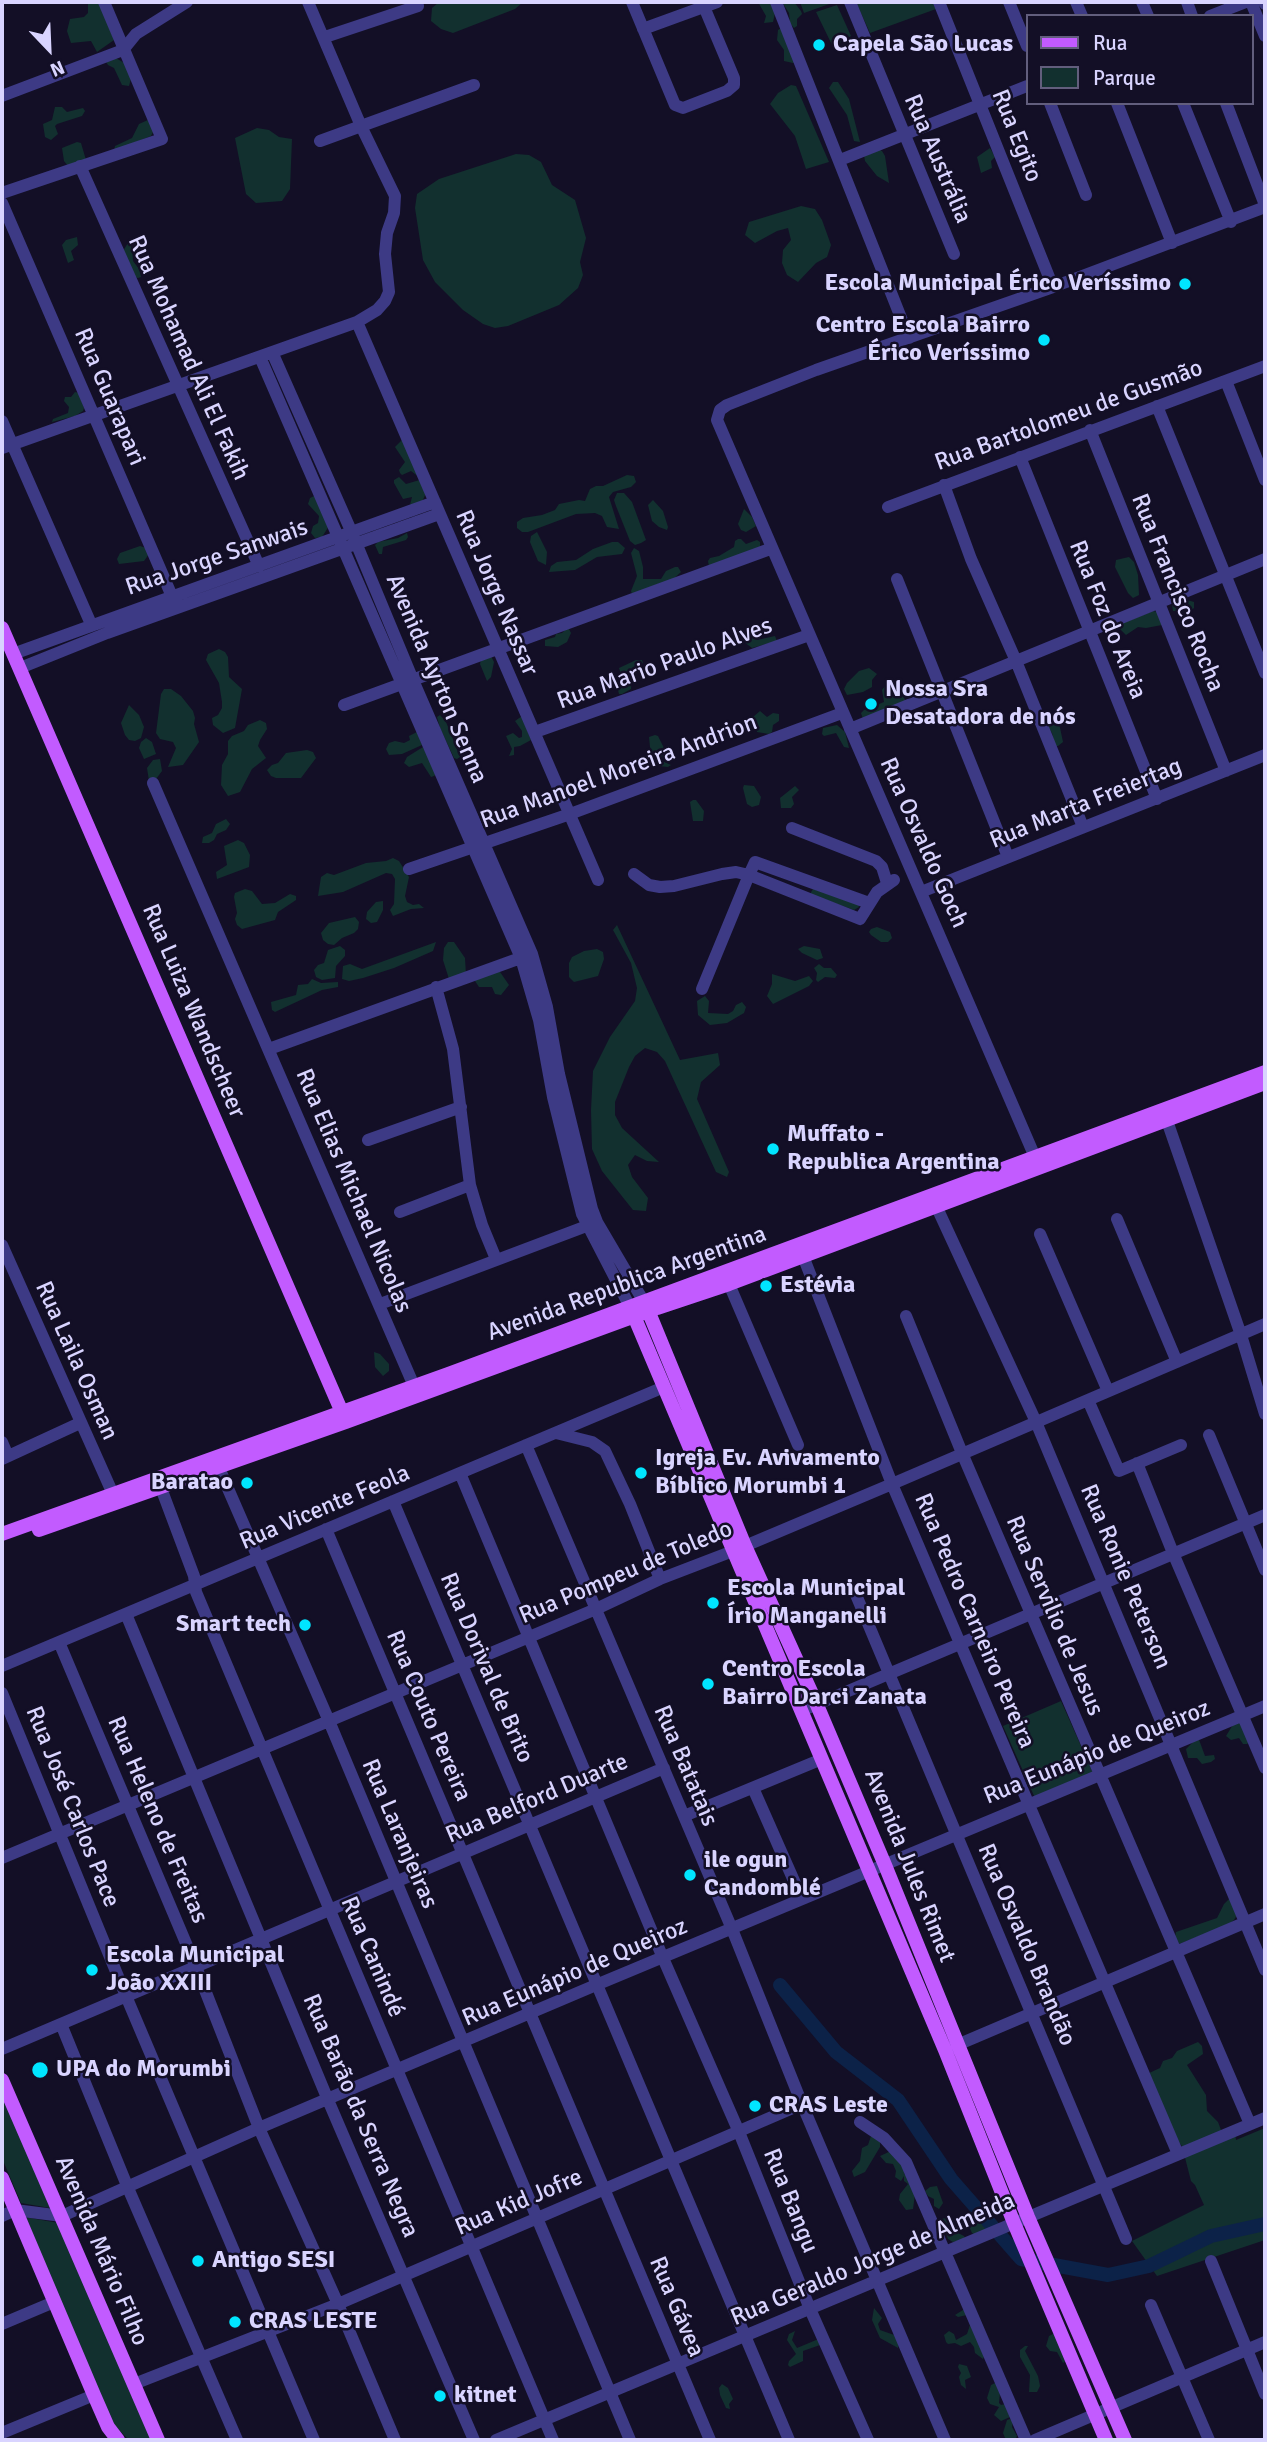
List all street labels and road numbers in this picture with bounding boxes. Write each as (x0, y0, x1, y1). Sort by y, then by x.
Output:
street label: Rua Egito (984, 85, 1048, 187)
street label: Rua Austrália (897, 90, 977, 228)
street label: Rua Mohamad Ali El Fakih (121, 231, 255, 485)
street label: Rua Guarapari (67, 324, 151, 470)
street label: Rua Bartolomeu de Gusmão (931, 354, 1207, 478)
street label: Rua Francisco Rocha (1124, 490, 1230, 696)
street label: Rua Jorge Nassar (448, 506, 544, 680)
street label: Rua Jorge Sanwais (122, 513, 312, 603)
street label: Rua Foz do Areia (1062, 536, 1152, 704)
street label: Avenida Ayrton Senna (379, 570, 493, 788)
street label: Rua Mario Paulo Alves (553, 612, 777, 716)
street label: Rua Manoel Moreira Andrion (477, 708, 761, 836)
street label: Rua Marta Freiertag (986, 752, 1186, 856)
street label: Rua Osvaldo Goch (873, 753, 973, 933)
street label: Rua Luiza Wandscheer (135, 900, 251, 1122)
street label: Rua Elias Michael Nicolas (288, 1065, 418, 1317)
street label: Avenida Republica Argentina (484, 1220, 770, 1348)
street label: Rua Laila Osman (28, 1277, 124, 1445)
street label: Rua Vicente Feola (236, 1459, 414, 1557)
street label: Rua Ronie Peterson (1073, 1480, 1177, 1674)
street label: Rua Pedro Carneiro Pereira (907, 1489, 1041, 1753)
street label: Rua Servilio de Jesus (999, 1512, 1109, 1720)
street label: Rua Pompeu de Toledo (515, 1515, 737, 1631)
street label: Rua Dorival de Brito (433, 1569, 539, 1767)
street label: Rua Couto Pereira (379, 1626, 477, 1806)
street label: Rua Eunápio de Queiroz (980, 1694, 1214, 1812)
street label: Rua Batatais (647, 1701, 723, 1831)
street label: Rua José Carlos Pace (19, 1702, 125, 1912)
street label: Rua Heleno de Freitas (100, 1712, 214, 1928)
street label: Rua Belford Duarte (442, 1748, 632, 1850)
street label: Rua Laranjeiras (355, 1755, 443, 1913)
street label: Avenida Jules Rimet (857, 1765, 961, 1967)
street label: Rua Osvaldo Brandão (970, 1840, 1082, 2050)
street label: Rua Canindé (334, 1892, 410, 2022)
street label: Rua Eunápio de Queiroz (458, 1913, 692, 2033)
street label: Rua Barão da Serra Negra (296, 1990, 424, 2242)
street label: Rua Bangu (756, 2145, 824, 2257)
street label: Avenida Mário Filho (48, 2152, 154, 2350)
street label: Rua Kid Jofre (451, 2163, 587, 2243)
street label: Rua Geraldo Jorge de Almeida (727, 2187, 1019, 2333)
street label: Rua Gávea (642, 2252, 710, 2362)

